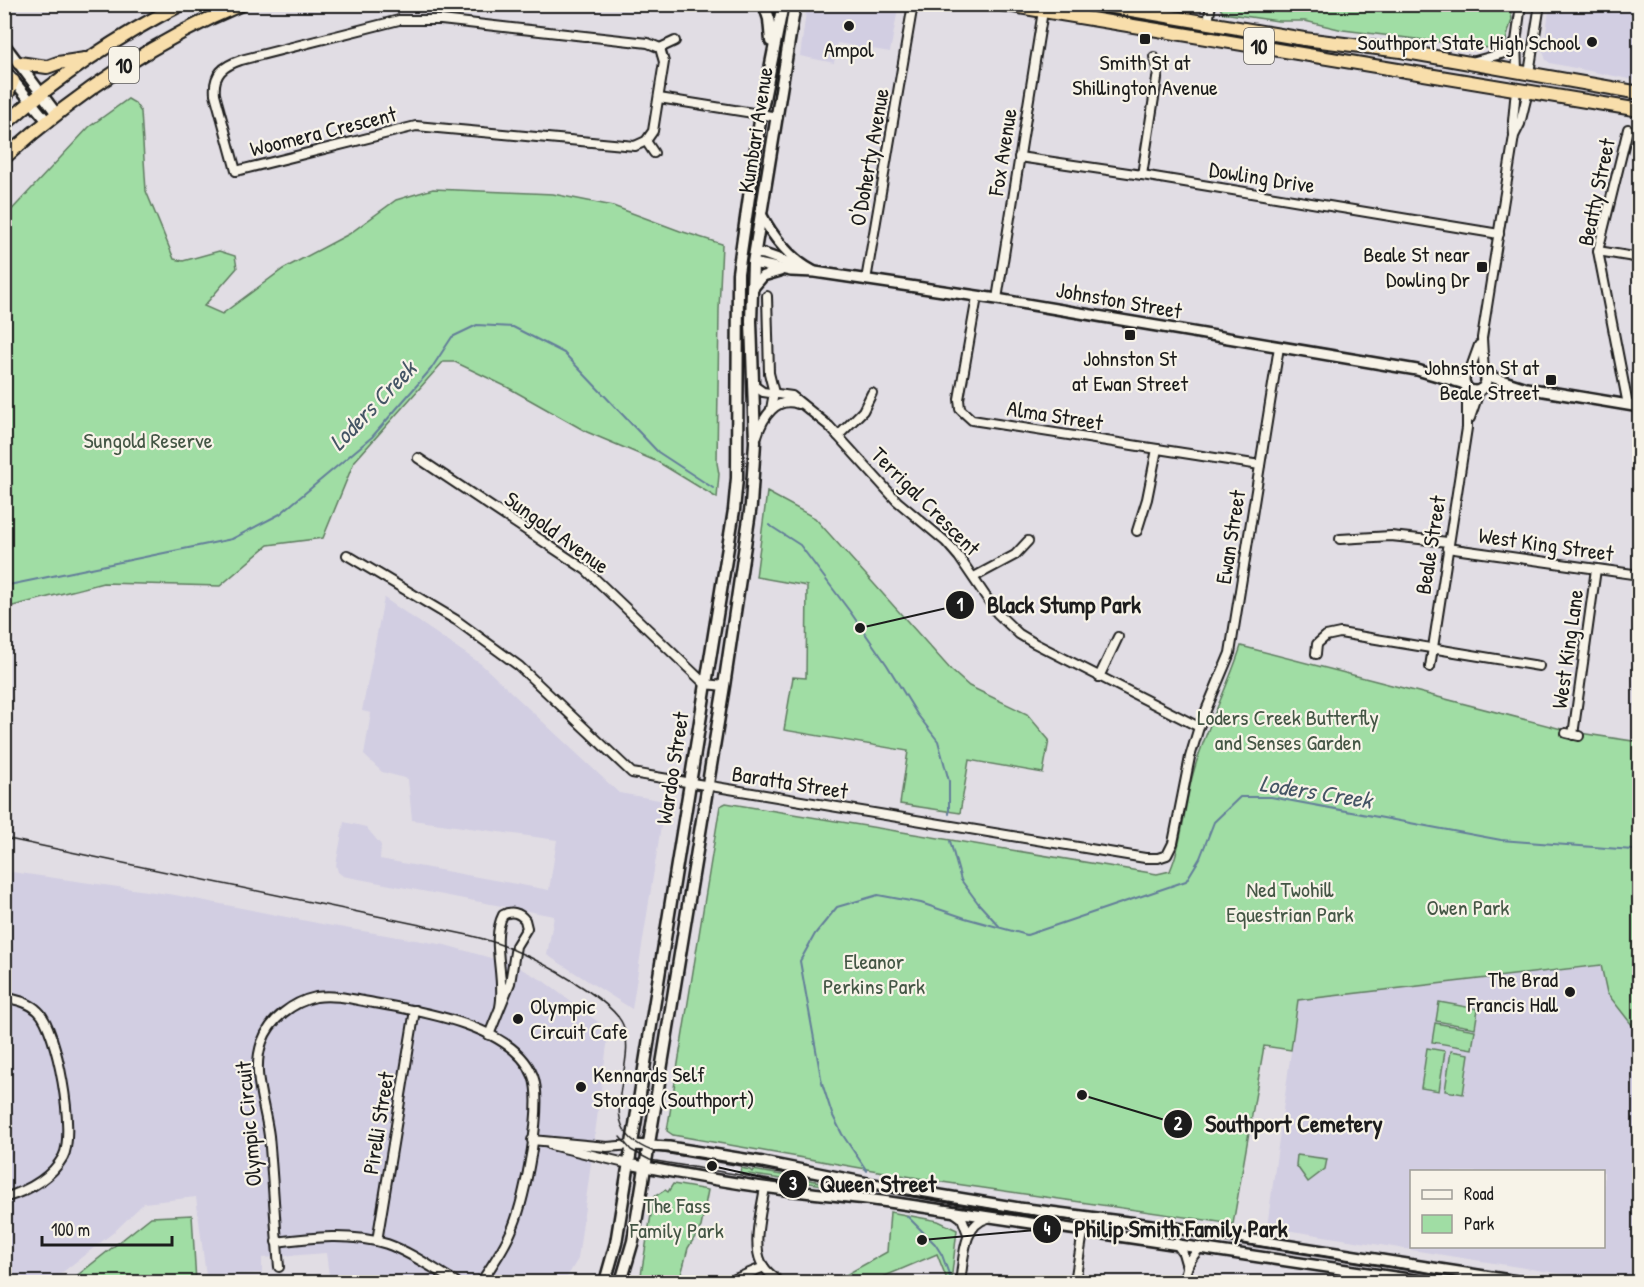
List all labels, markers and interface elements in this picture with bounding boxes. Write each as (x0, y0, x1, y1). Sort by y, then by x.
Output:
marker: Ampol (842, 19, 856, 33)
place label: Southport State High School (1358, 27, 1580, 57)
road number: 10 (1244, 28, 1274, 64)
marker: Smith St at Shillington Avenue (1138, 32, 1152, 46)
place label: Ampol (824, 34, 874, 64)
marker: Southport State High School (1585, 35, 1599, 49)
road number: 10 (109, 47, 139, 83)
place label: Smith St at Shillington Avenue (1072, 47, 1218, 102)
street label: Kumbari Avenue (730, 65, 780, 195)
street label: O'Doherty Avenue (842, 86, 896, 228)
street label: Woomera Crescent (247, 98, 400, 164)
street label: Fox Avenue (980, 106, 1024, 199)
street label: Beatty Street (1570, 135, 1622, 249)
street label: Dowling Drive (1207, 154, 1317, 200)
place label: Beale St near Dowling Dr (1363, 239, 1471, 294)
marker: Beale St near Dowling Dr (1475, 260, 1489, 274)
street label: Johnston Street (1054, 274, 1185, 326)
marker: Johnston St at Ewan Street (1123, 328, 1137, 342)
place label: Johnston St at Ewan Street (1072, 343, 1188, 398)
water label: Loders Creek (321, 352, 424, 457)
place label: Johnston St at Beale Street (1424, 352, 1539, 407)
marker: Johnston St at Beale Street (1544, 373, 1558, 387)
street label: Alma Street (1005, 393, 1105, 437)
park label: Sungold Reserve (84, 425, 213, 455)
street label: Terrigal Crescent (865, 440, 987, 562)
street label: Sungold Avenue (499, 484, 616, 580)
street label: Ewan Street (1208, 487, 1252, 586)
street label: Beale Street (1407, 493, 1453, 596)
street label: West King Street (1477, 520, 1616, 568)
callout: Black Stump Park (945, 584, 1153, 626)
street label: West King Lane (1544, 587, 1590, 711)
text: Black Stump Park (987, 588, 1141, 621)
text: 1 (957, 592, 964, 617)
park label: Loders Creek Butterfly and Senses Garden (1197, 702, 1379, 757)
street label: Wardoo Street (648, 709, 696, 826)
street label: Baratta Street (730, 758, 851, 806)
water label: Loders Creek (1258, 766, 1376, 816)
park label: Ned Twohill Equestrian Park (1226, 874, 1354, 929)
park label: Owen Park (1427, 892, 1509, 922)
park label: Eleanor Perkins Park (823, 946, 925, 1001)
place label: The Brad Francis Hall (1466, 964, 1559, 1019)
marker: The Brad Francis Hall (1563, 985, 1577, 999)
place label: Olympic Circuit Cafe (530, 991, 628, 1046)
marker: Olympic Circuit Cafe (511, 1012, 525, 1026)
place label: Kennards Self Storage (Southport) (593, 1059, 754, 1114)
street label: Olympic Circuit (228, 1060, 268, 1188)
street label: Pirelli Street (355, 1069, 401, 1176)
marker: Kennards Self Storage (Southport) (574, 1080, 588, 1094)
callout: Southport Cemetery (1163, 1103, 1394, 1145)
text: Southport Cemetery (1205, 1107, 1383, 1140)
text: 2 (1174, 1111, 1183, 1136)
callout: Queen Street (778, 1163, 948, 1205)
text: Queen Street (820, 1167, 937, 1199)
legend (1410, 1170, 1605, 1248)
text: 3 (789, 1171, 797, 1196)
text: Road (1464, 1181, 1494, 1206)
park label: The Fass Family Park (629, 1190, 724, 1245)
callout: Philip Smith Family Park (1032, 1208, 1299, 1250)
scale bar (42, 1209, 172, 1247)
text: Park (1464, 1211, 1495, 1236)
text: Philip Smith Family Park (1074, 1212, 1288, 1245)
text: 4 (1044, 1216, 1051, 1241)
text: 100 m (51, 1217, 90, 1242)

